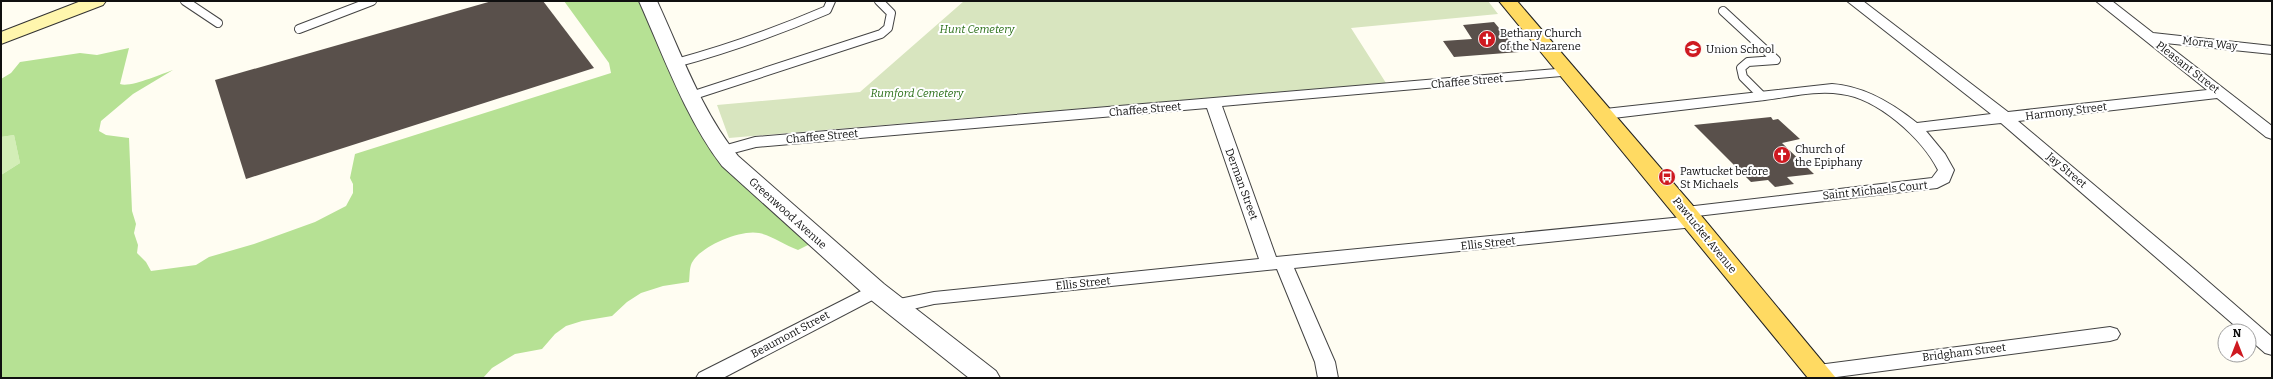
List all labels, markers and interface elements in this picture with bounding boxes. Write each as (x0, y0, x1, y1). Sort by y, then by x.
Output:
park label: Hunt Cemetery (940, 23, 1016, 36)
place label: Bethany Church of the Nazarene (1500, 27, 1582, 53)
church icon: Bethany Church of the Nazarene (1477, 29, 1497, 49)
street label: Morra Way (2182, 34, 2238, 53)
school or university icon: Union School (1683, 39, 1703, 59)
street label: Pleasant Street (2153, 39, 2222, 96)
place label: Union School (1706, 43, 1775, 56)
street label: Chaffee Street (1430, 72, 1504, 91)
park label: Rumford Cemetery (871, 87, 965, 100)
street label: Chaffee Street (1108, 100, 1182, 119)
street label: Harmony Street (2025, 100, 2107, 123)
street label: Chaffee Street (785, 127, 859, 146)
place label: Church of the Epiphany (1795, 143, 1863, 169)
church icon: Church of the Epiphany (1772, 145, 1792, 165)
street label: Derman Street (1223, 147, 1261, 222)
street label: Jay Street (2043, 149, 2089, 191)
place label: Pawtucket before St Michaels (1680, 165, 1768, 191)
bus stop icon: Pawtucket before St Michaels (1657, 167, 1677, 187)
street label: Greenwood Avenue (746, 175, 829, 252)
street label: Saint Michaels Court (1822, 179, 1928, 202)
street label: Pawtucket Avenue (1670, 195, 1739, 276)
street label: Ellis Street (1460, 234, 1516, 253)
street label: Ellis Street (1055, 274, 1111, 293)
street label: Beaumont Street (749, 308, 832, 361)
north arrow (2217, 323, 2257, 363)
text: N (2233, 327, 2242, 340)
street label: Bridgham Street (1922, 341, 2007, 364)

